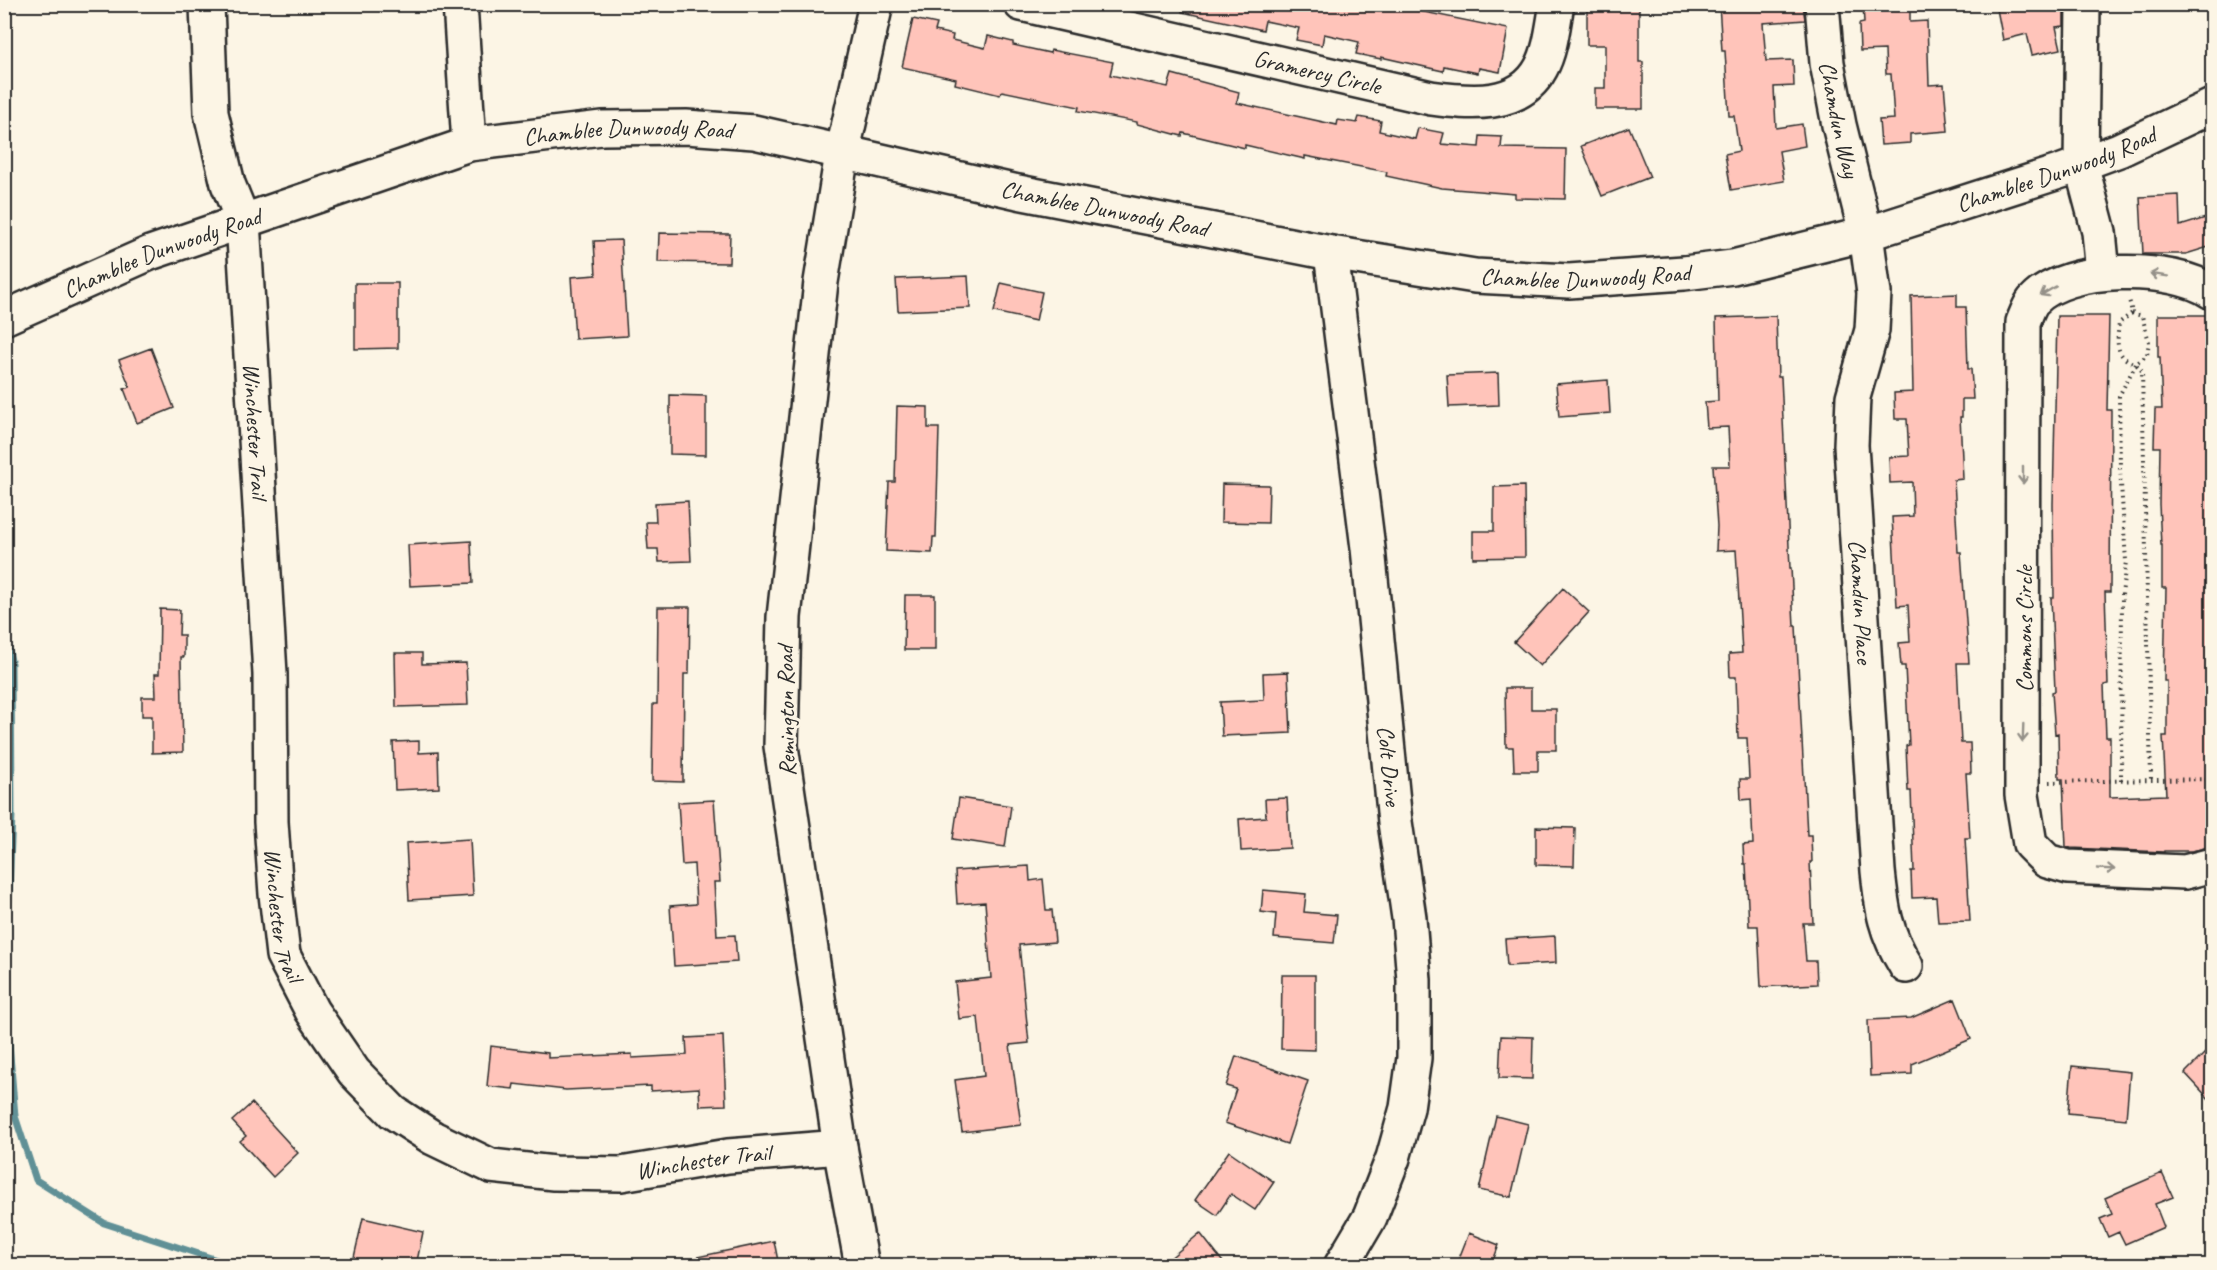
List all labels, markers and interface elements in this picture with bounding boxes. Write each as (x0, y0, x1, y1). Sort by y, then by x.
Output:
street label: Gramercy Circle (1251, 43, 1386, 101)
street label: Chamdun Way (1812, 59, 1867, 182)
street label: Chamblee Dunwoody Road (522, 112, 738, 152)
street label: Chamblee Dunwoody Road (1952, 118, 2164, 219)
street label: Chamblee Dunwoody Road (998, 174, 1214, 244)
street label: Chamblee Dunwoody Road (58, 200, 268, 305)
street label: Chamblee Dunwoody Road (1480, 257, 1696, 296)
one-way arrow (2150, 270, 2170, 281)
one-way arrow (2040, 285, 2057, 297)
street label: Winchester Trail (236, 362, 275, 503)
one-way arrow (2017, 465, 2029, 485)
street label: Chamdun Place (1842, 539, 1880, 667)
street label: Commons Circle (2009, 564, 2039, 692)
street label: Remington Road (770, 642, 802, 777)
one-way arrow (2017, 723, 2028, 743)
street label: Colt Drive (1371, 724, 1409, 809)
street label: Winchester Trail (258, 847, 311, 991)
one-way arrow (2095, 863, 2115, 874)
street label: Winchester Trail (634, 1137, 775, 1186)

